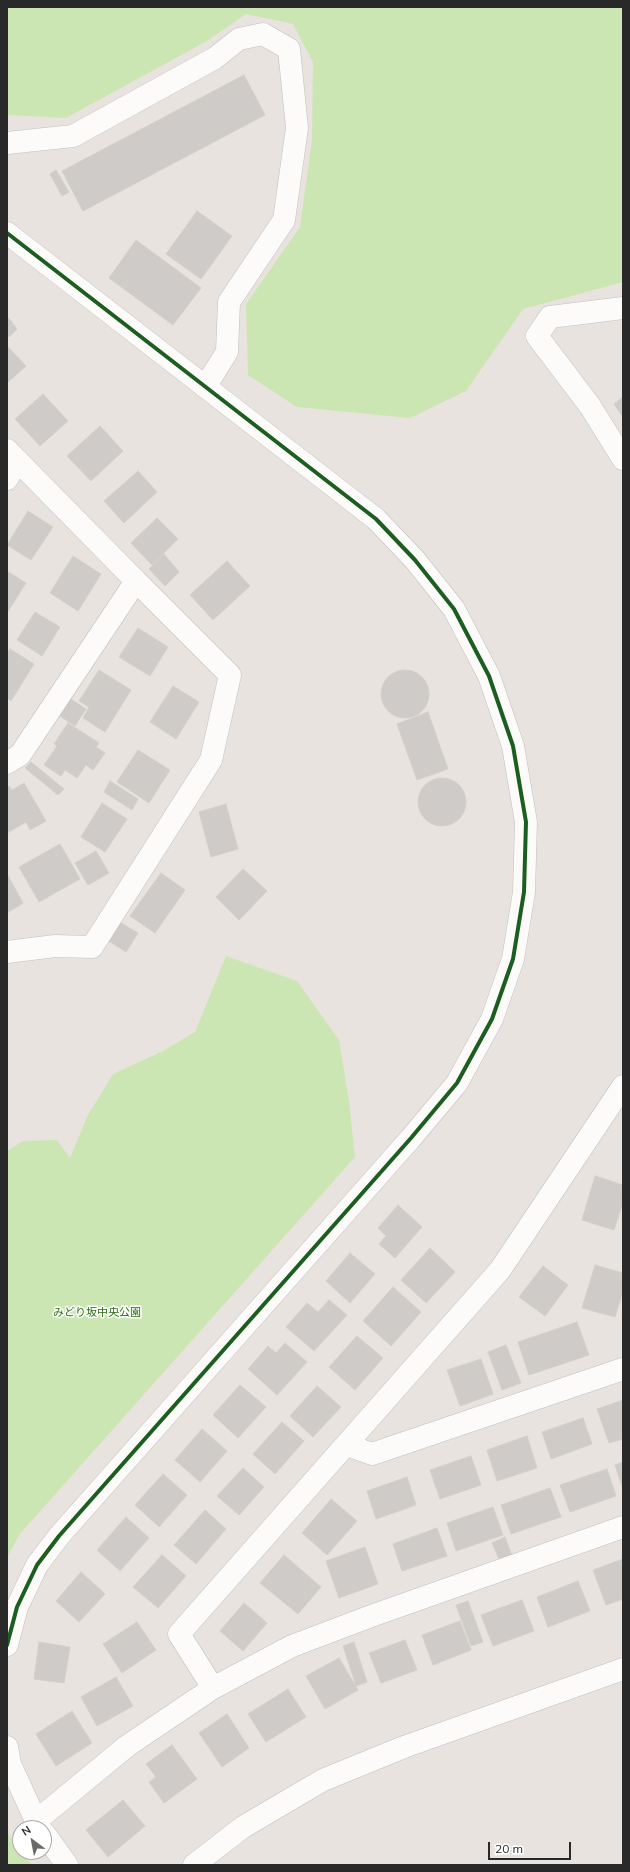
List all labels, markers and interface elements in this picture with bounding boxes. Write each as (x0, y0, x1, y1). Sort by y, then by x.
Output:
park label: みどり坂中央公園 (53, 1306, 141, 1320)
north arrow (12, 1820, 52, 1860)
text: N (19, 1823, 33, 1839)
scale bar (490, 1834, 573, 1860)
text: 20 m (495, 1841, 523, 1856)

